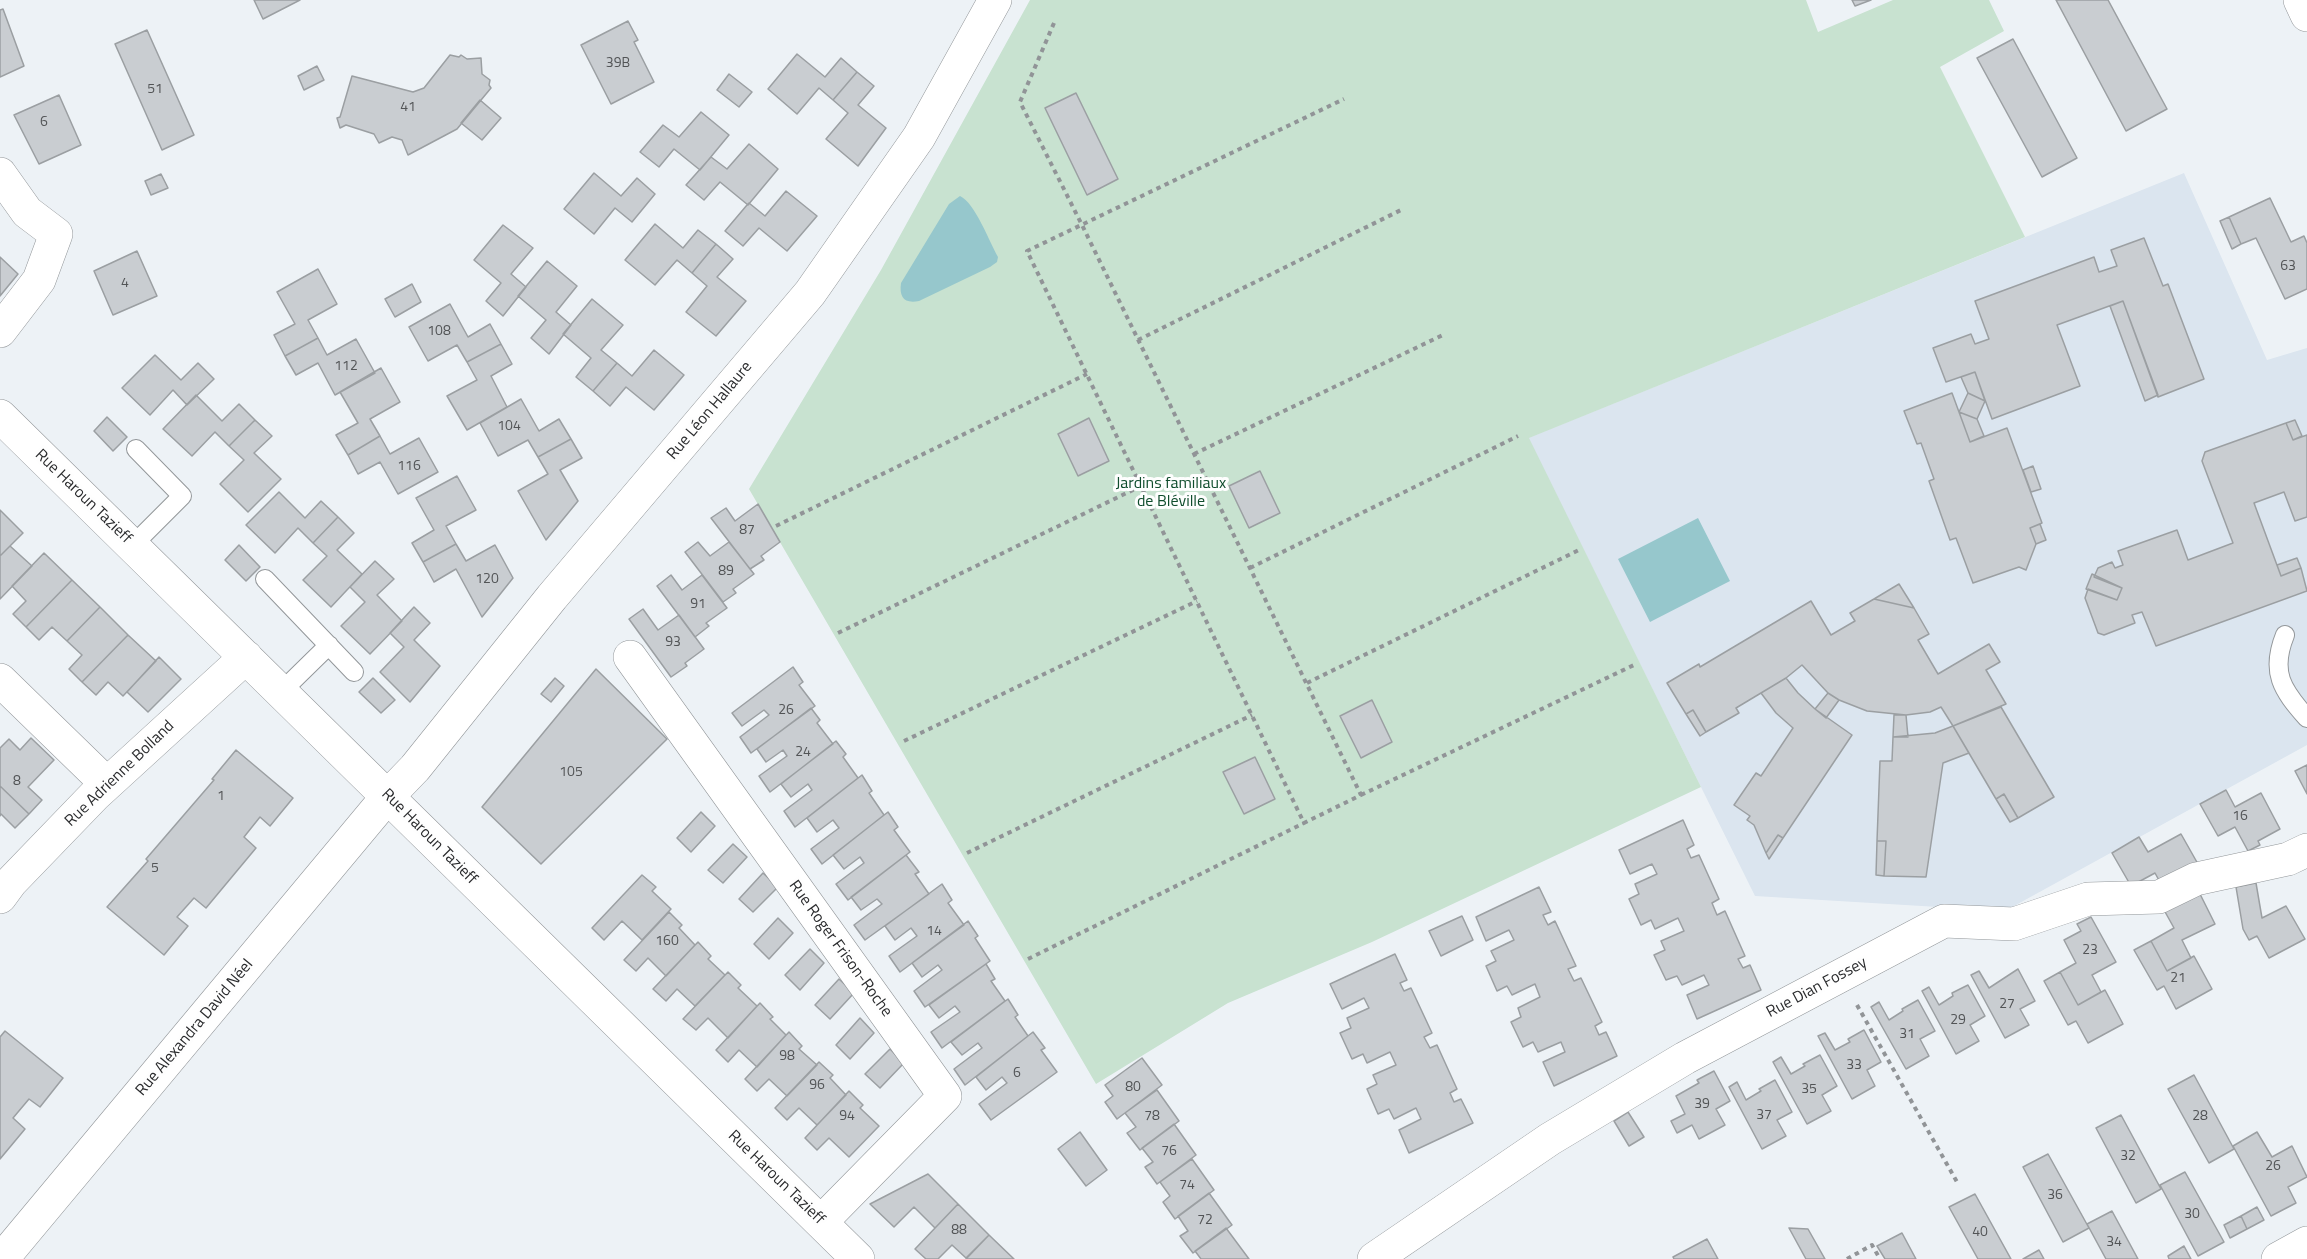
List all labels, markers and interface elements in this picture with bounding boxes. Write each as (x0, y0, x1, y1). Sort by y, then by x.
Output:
house number: 39B (606, 56, 630, 72)
house number: 51 (147, 82, 163, 98)
house number: 41 (400, 100, 416, 116)
house number: 6 (40, 115, 48, 131)
house number: 63 (2280, 259, 2296, 275)
house number: 4 (121, 276, 129, 292)
house number: 108 (427, 324, 451, 340)
street label: Rue Léon Hallaure (663, 358, 757, 464)
house number: 112 (334, 359, 358, 375)
house number: 104 (497, 419, 521, 435)
street label: Rue Haroun Tazieff (30, 446, 136, 548)
house number: 116 (397, 459, 421, 475)
park label: Jardins familiaux de Bléville (1116, 474, 1226, 512)
house number: 87 (739, 523, 755, 539)
house number: 89 (718, 564, 734, 580)
house number: 120 (475, 572, 499, 588)
house number: 91 (690, 597, 706, 613)
house number: 93 (665, 635, 681, 651)
house number: 26 (778, 703, 794, 719)
street label: Rue Adrienne Bolland (61, 717, 179, 831)
house number: 24 (795, 745, 811, 761)
house number: 105 (559, 765, 583, 781)
house number: 8 (13, 774, 21, 790)
street label: Rue Haroun Tazieff (377, 785, 481, 889)
house number: 1 (217, 789, 225, 805)
house number: 16 (2232, 809, 2248, 825)
house number: 5 (151, 861, 159, 877)
street label: Rue Roger Frison-Roche (784, 877, 896, 1021)
house number: 14 (926, 924, 942, 940)
house number: 160 (655, 934, 679, 950)
house number: 23 (2082, 943, 2098, 959)
street label: Rue Dian Fossey (1764, 953, 1870, 1023)
street label: Rue Alexandra David Néel (132, 956, 258, 1100)
house number: 21 (2170, 971, 2186, 987)
house number: 27 (1999, 997, 2015, 1013)
house number: 29 (1950, 1013, 1966, 1029)
house number: 31 (1899, 1027, 1915, 1043)
house number: 98 (779, 1049, 795, 1065)
house number: 33 (1846, 1058, 1862, 1074)
house number: 6 (1013, 1066, 1021, 1082)
house number: 96 (809, 1078, 825, 1094)
house number: 80 (1125, 1080, 1141, 1096)
house number: 35 (1801, 1082, 1817, 1098)
house number: 39 (1694, 1097, 1710, 1113)
house number: 37 (1756, 1108, 1772, 1124)
house number: 94 (839, 1109, 855, 1125)
house number: 78 (1144, 1109, 1160, 1125)
house number: 28 (2192, 1109, 2208, 1125)
street label: Rue Haroun Tazieff (723, 1127, 829, 1229)
house number: 76 (1161, 1144, 1177, 1160)
house number: 32 (2120, 1149, 2136, 1165)
house number: 26 (2265, 1159, 2281, 1175)
house number: 74 (1179, 1178, 1195, 1194)
house number: 36 (2047, 1188, 2063, 1204)
house number: 30 (2184, 1207, 2200, 1223)
house number: 72 (1197, 1213, 1213, 1229)
house number: 88 (951, 1223, 967, 1239)
house number: 40 (1972, 1225, 1988, 1241)
house number: 34 (2106, 1235, 2122, 1251)

